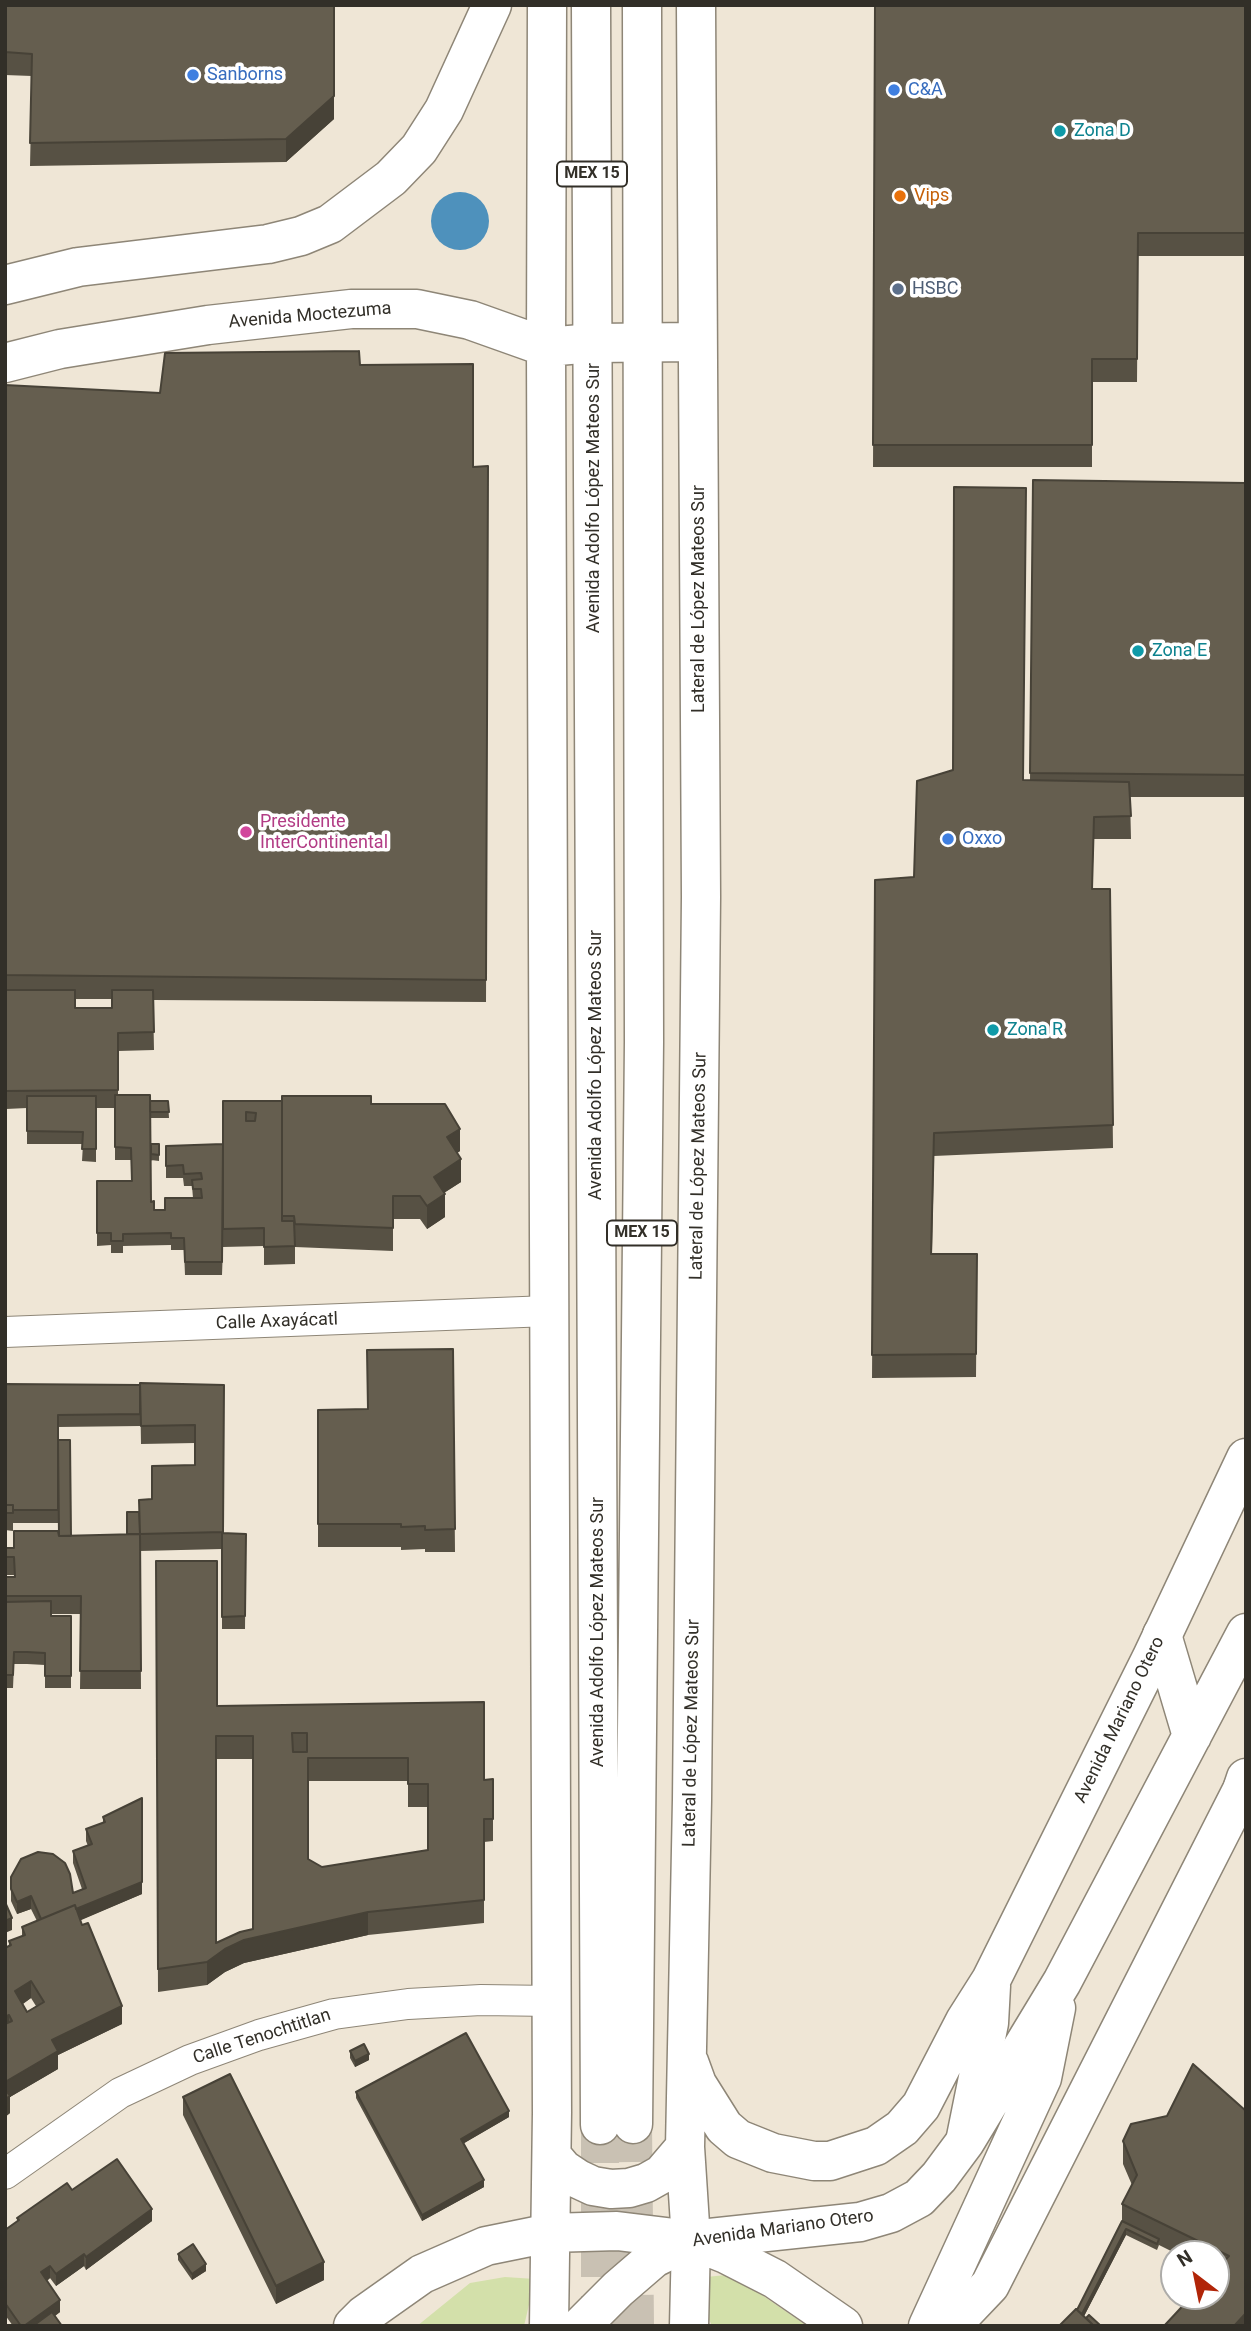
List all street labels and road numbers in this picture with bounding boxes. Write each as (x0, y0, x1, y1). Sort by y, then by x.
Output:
road number: MEX 15 (557, 162, 627, 186)
street label: Avenida Moctezuma (228, 298, 392, 334)
street label: Avenida Adolfo López Mateos Sur (583, 363, 605, 633)
street label: Lateral de López Mateos Sur (688, 485, 710, 713)
street label: Avenida Adolfo López Mateos Sur (585, 930, 607, 1200)
street label: Lateral de López Mateos Sur (686, 1052, 712, 1280)
road number: MEX 15 (607, 1220, 677, 1246)
street label: Calle Axayácatl (216, 1309, 338, 1335)
street label: Avenida Adolfo López Mateos Sur (587, 1497, 609, 1767)
street label: Lateral de López Mateos Sur (679, 1619, 705, 1847)
street label: Avenida Mariano Otero (1070, 1633, 1170, 1807)
street label: Calle Tenochtitlan (190, 2005, 334, 2069)
street label: Avenida Mariano Otero (691, 2206, 875, 2252)

